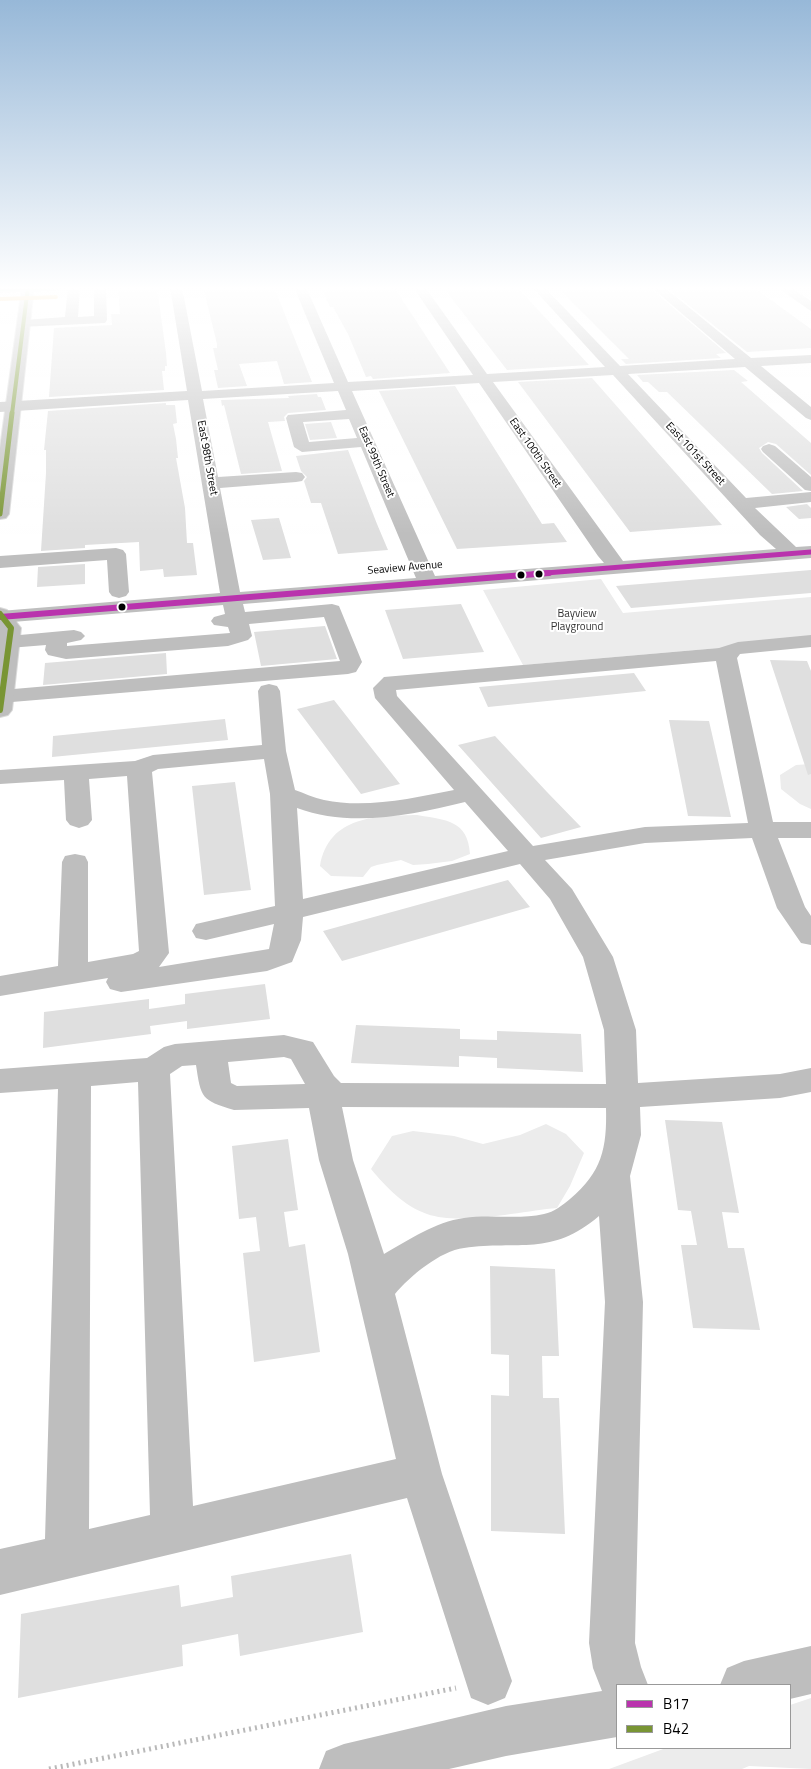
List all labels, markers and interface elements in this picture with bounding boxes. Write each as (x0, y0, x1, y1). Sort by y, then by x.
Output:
street label: East 100th Street (506, 416, 564, 490)
street label: East 98th Street (194, 420, 220, 496)
street label: East 101st Street (662, 420, 728, 488)
street label: East 99th Street (355, 425, 397, 499)
street label: Seaview Avenue (367, 558, 443, 578)
unlabelled marker (534, 569, 544, 579)
unlabelled marker (516, 570, 526, 580)
unlabelled marker (117, 602, 127, 612)
park label: Bayview Playground (551, 607, 603, 633)
legend (616, 1684, 791, 1749)
text: B17 (663, 1692, 689, 1715)
text: B42 (663, 1717, 689, 1740)

